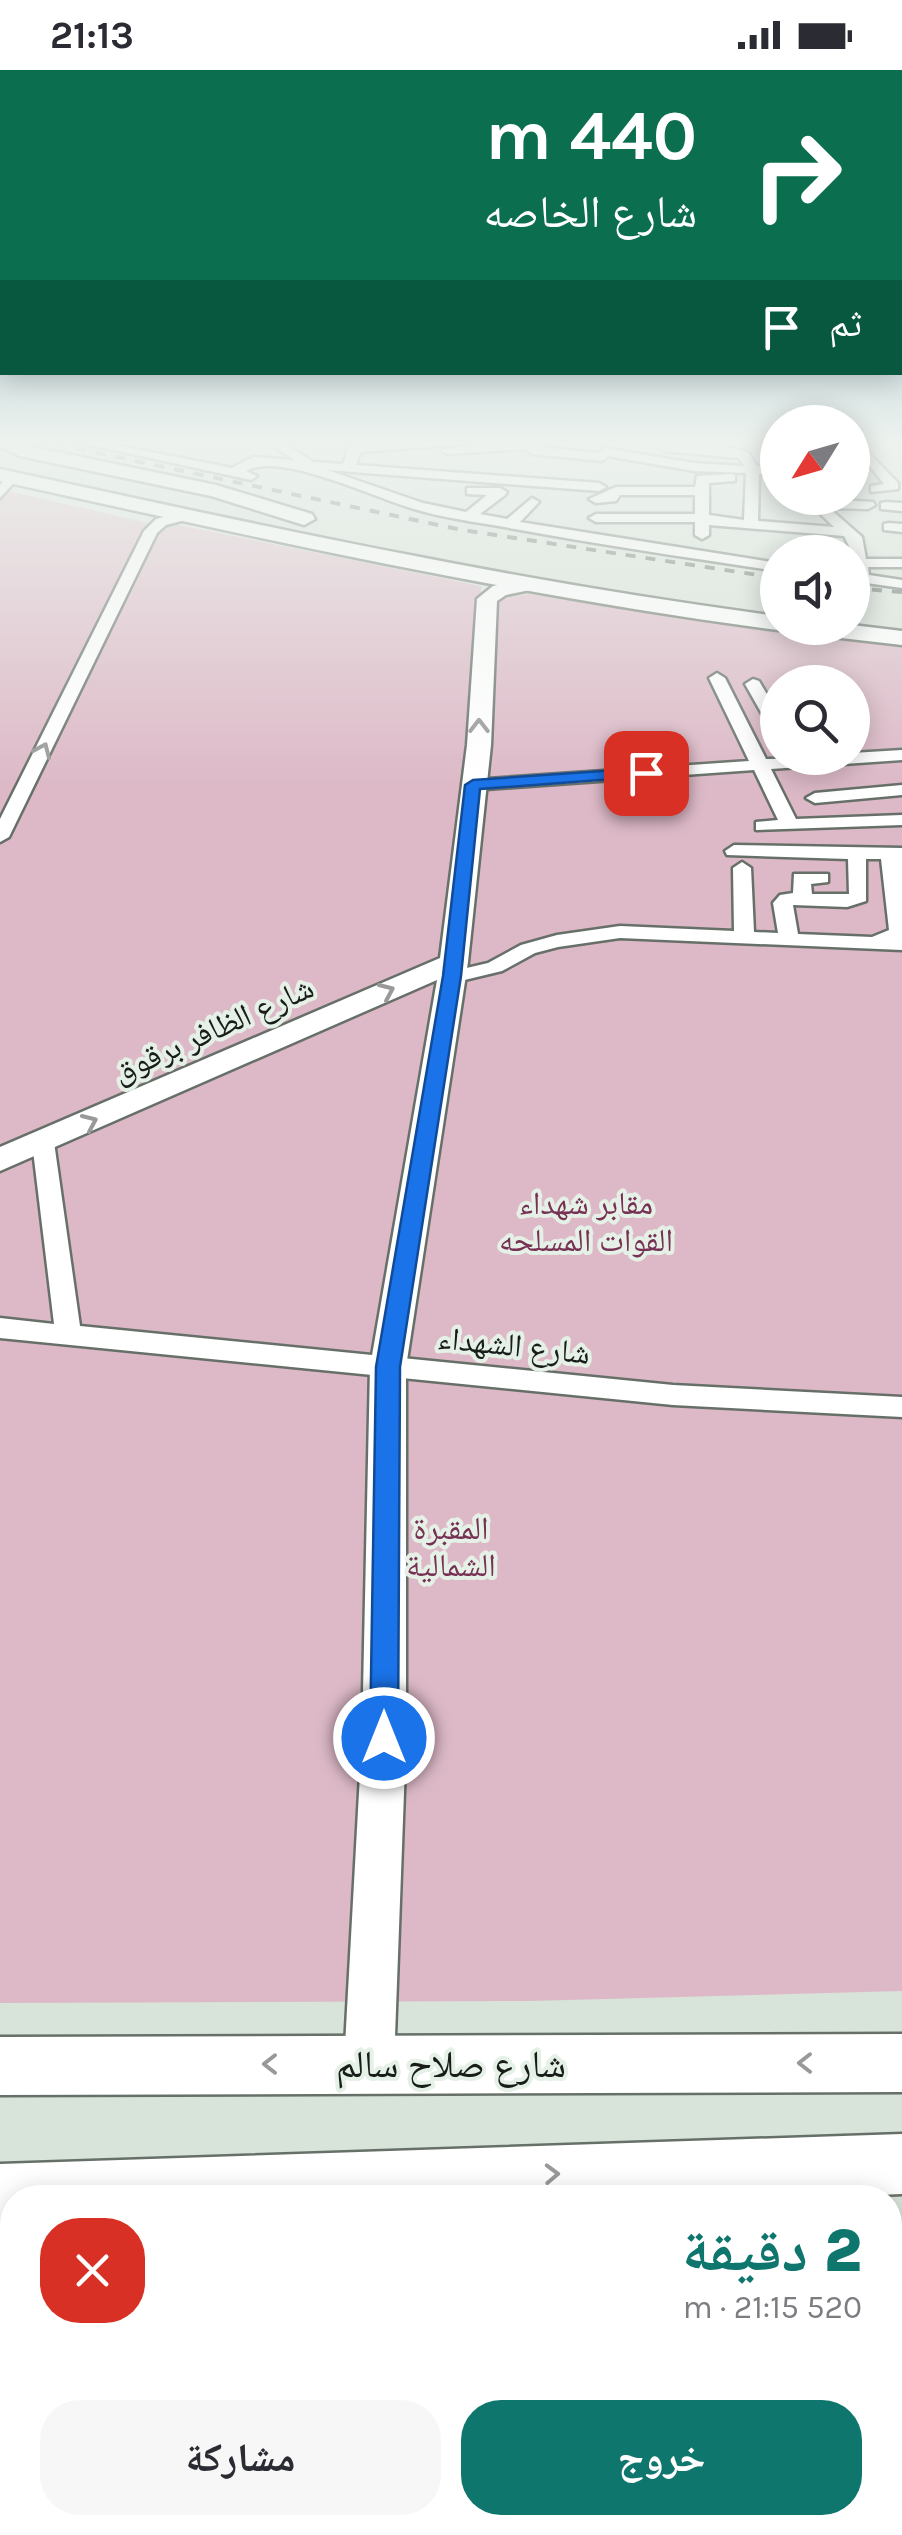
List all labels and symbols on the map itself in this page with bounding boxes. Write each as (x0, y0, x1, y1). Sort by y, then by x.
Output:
north arrow (760, 405, 870, 515)
one-way arrow (468, 717, 490, 732)
pin (604, 731, 689, 816)
one-way arrow (31, 742, 51, 760)
street label: شارع الظافر برقوق (107, 969, 320, 1091)
one-way arrow (377, 982, 395, 1002)
one-way arrow (80, 1114, 98, 1134)
park label: مقابر شهداء القوات المسلحه (499, 1185, 673, 1259)
street label: شارع الشهداء (436, 1319, 592, 1373)
park label: المقبرة الشمالية (406, 1510, 496, 1584)
position arrow (332, 1686, 436, 1790)
street label: شارع صلاح سالم (336, 2042, 566, 2089)
one-way arrow (796, 2052, 812, 2074)
one-way arrow (261, 2053, 276, 2075)
one-way arrow (545, 2164, 561, 2185)

